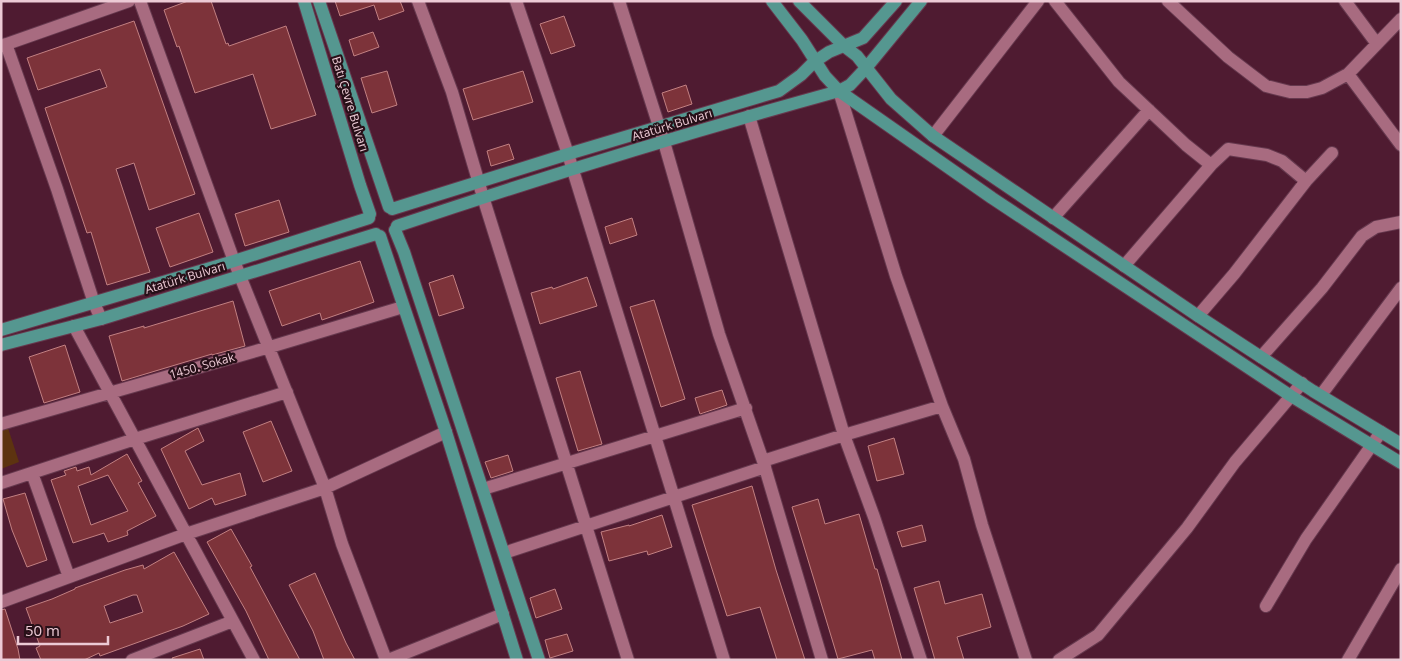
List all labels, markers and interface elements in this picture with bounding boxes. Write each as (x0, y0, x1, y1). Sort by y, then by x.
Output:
street label: Batı Çevre Bulvarı (328, 54, 373, 154)
street label: Atatürk Bulvarı (630, 104, 714, 145)
street label: Atatürk Bulvarı (143, 257, 227, 298)
street label: 1450. Sokak (167, 348, 237, 383)
scale bar (18, 614, 108, 646)
text: 50 m (25, 620, 60, 640)

